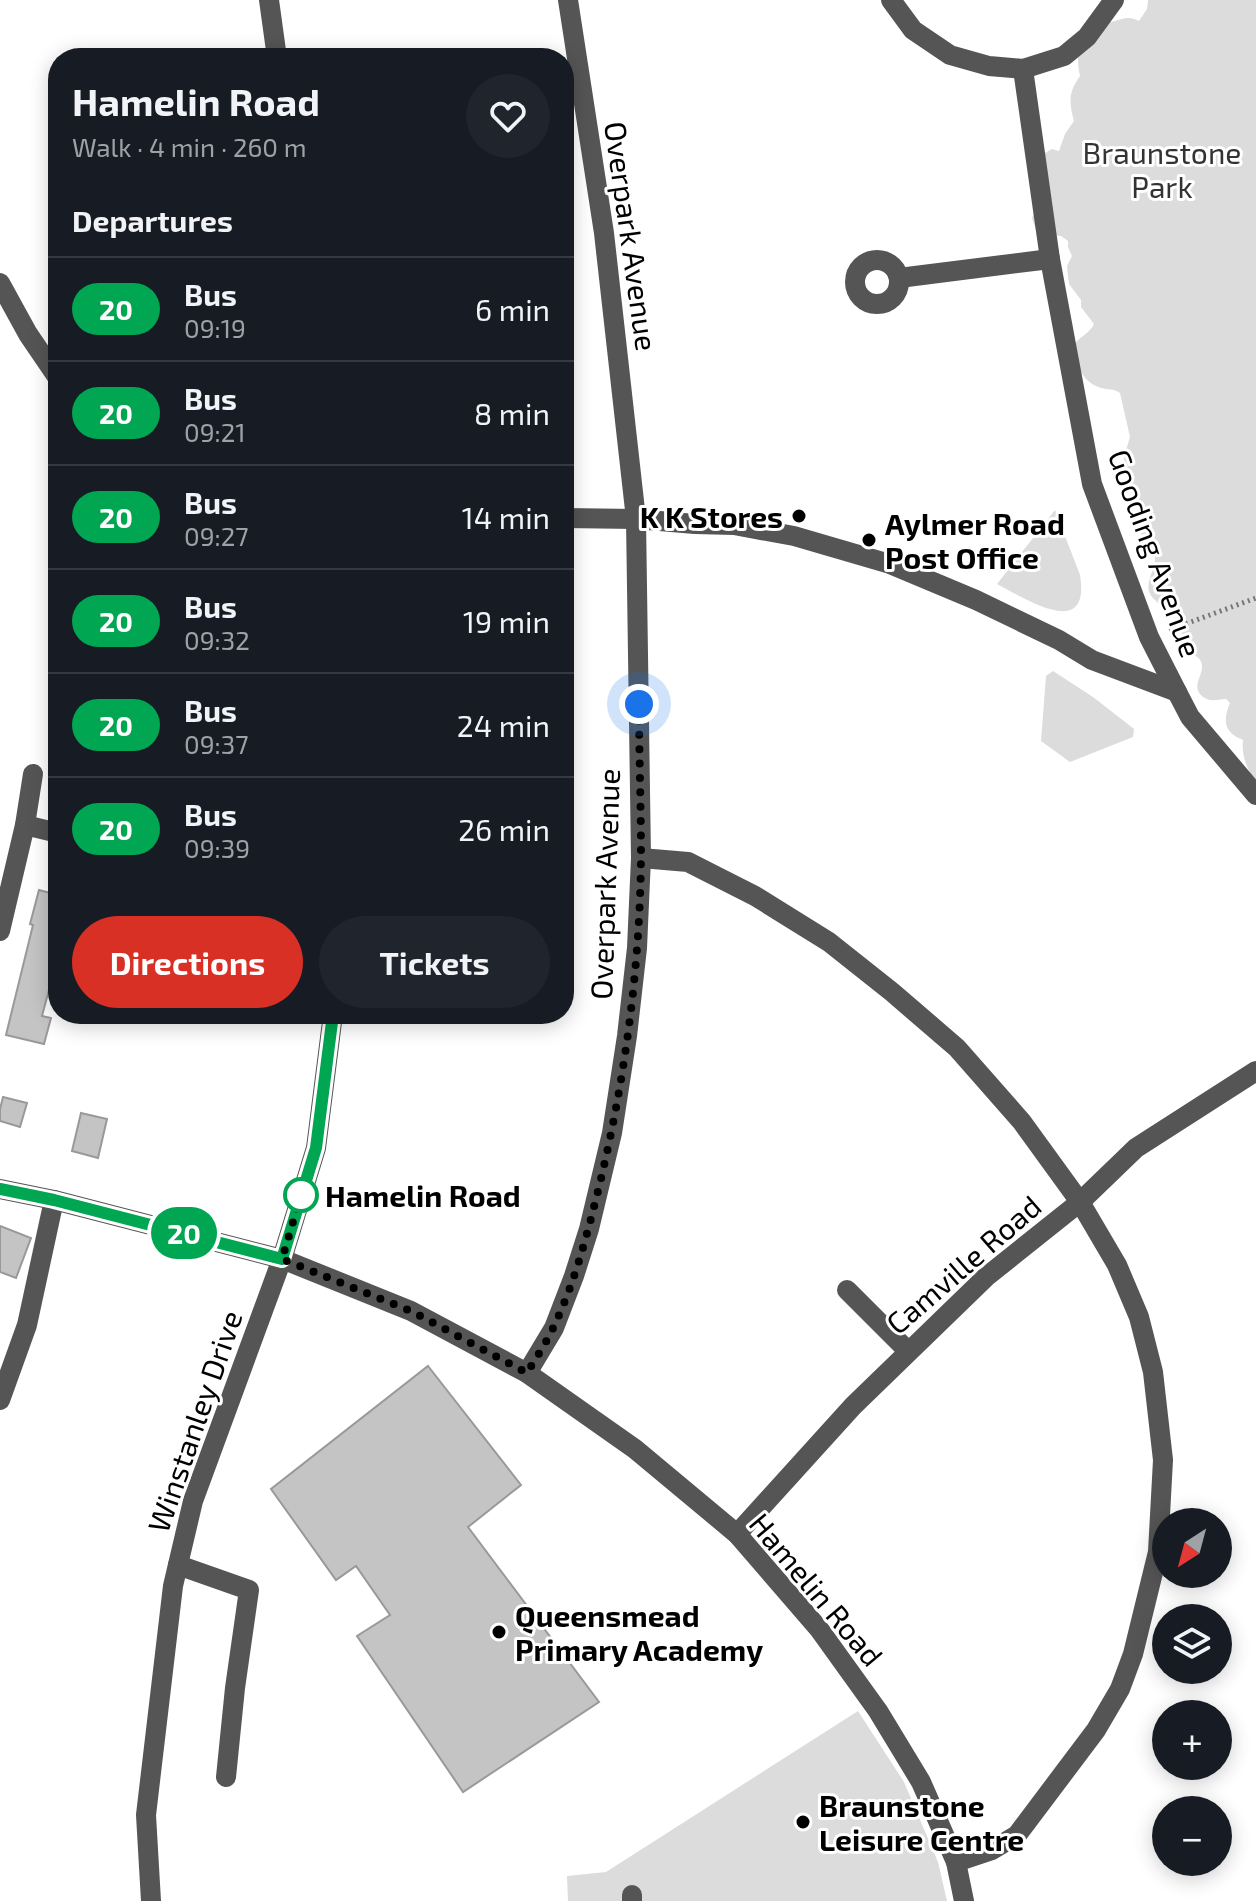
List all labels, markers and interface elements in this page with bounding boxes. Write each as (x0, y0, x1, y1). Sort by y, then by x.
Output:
button: heart (466, 74, 550, 158)
text: Hamelin Road (72, 78, 320, 124)
street label: Overpark Avenue (598, 119, 666, 353)
text: Walk · 4 min · 260 m (72, 131, 307, 162)
park label: Braunstone Park (1083, 134, 1241, 204)
text: Departures (72, 202, 233, 238)
text: Bus (184, 276, 237, 312)
text: 6 min (475, 291, 550, 327)
text: 20 (99, 292, 133, 326)
text: 09:19 (184, 312, 246, 343)
text: Bus (184, 380, 237, 416)
text: 8 min (474, 395, 550, 431)
text: 20 (99, 396, 133, 430)
text: 09:21 (184, 416, 246, 447)
street label: Gooding Avenue (1102, 444, 1210, 662)
text: Bus (184, 484, 237, 520)
place label: K K Stores (640, 498, 783, 534)
text: 14 min (462, 499, 550, 535)
text: 20 (99, 500, 133, 534)
place label: Aylmer Road Post Office (885, 505, 1065, 575)
marker: K K Stores (790, 507, 808, 525)
text: 09:27 (184, 520, 249, 551)
marker: Aylmer Road Post Office (860, 531, 878, 549)
text: Bus (184, 588, 237, 624)
text: 19 min (463, 603, 550, 639)
text: 20 (99, 604, 133, 638)
text: 09:32 (184, 624, 250, 655)
your location (619, 684, 659, 724)
text: Bus (184, 692, 237, 728)
text: 24 min (457, 707, 550, 743)
text: 20 (99, 708, 133, 742)
text: 09:37 (184, 728, 248, 759)
street label: Overpark Avenue (582, 768, 626, 1000)
text: Bus (184, 796, 237, 832)
text: 26 min (458, 811, 550, 847)
text: 20 (99, 812, 133, 846)
text: 09:39 (184, 832, 250, 863)
button: Directions (72, 916, 303, 1008)
button: Tickets (319, 916, 550, 1008)
place label: Hamelin Road (325, 1177, 521, 1213)
marker: Hamelin Road (284, 1178, 318, 1212)
street label: Camville Road (878, 1187, 1048, 1341)
line badge: 20 (148, 1207, 220, 1259)
text: 20 (167, 1216, 201, 1250)
street label: Winstanley Drive (139, 1305, 249, 1537)
street label: Hamelin Road (743, 1505, 891, 1673)
north arrow (1152, 1508, 1232, 1588)
map controls (1152, 1508, 1232, 1876)
place label: Queensmead Primary Academy (515, 1597, 763, 1668)
button: layers (1152, 1604, 1232, 1684)
marker: Queensmead Primary Academy (490, 1623, 508, 1641)
button: + (1152, 1700, 1232, 1780)
place label: Braunstone Leisure Centre (819, 1787, 1024, 1857)
button: − (1152, 1796, 1232, 1876)
marker: Braunstone Leisure Centre (794, 1813, 812, 1831)

